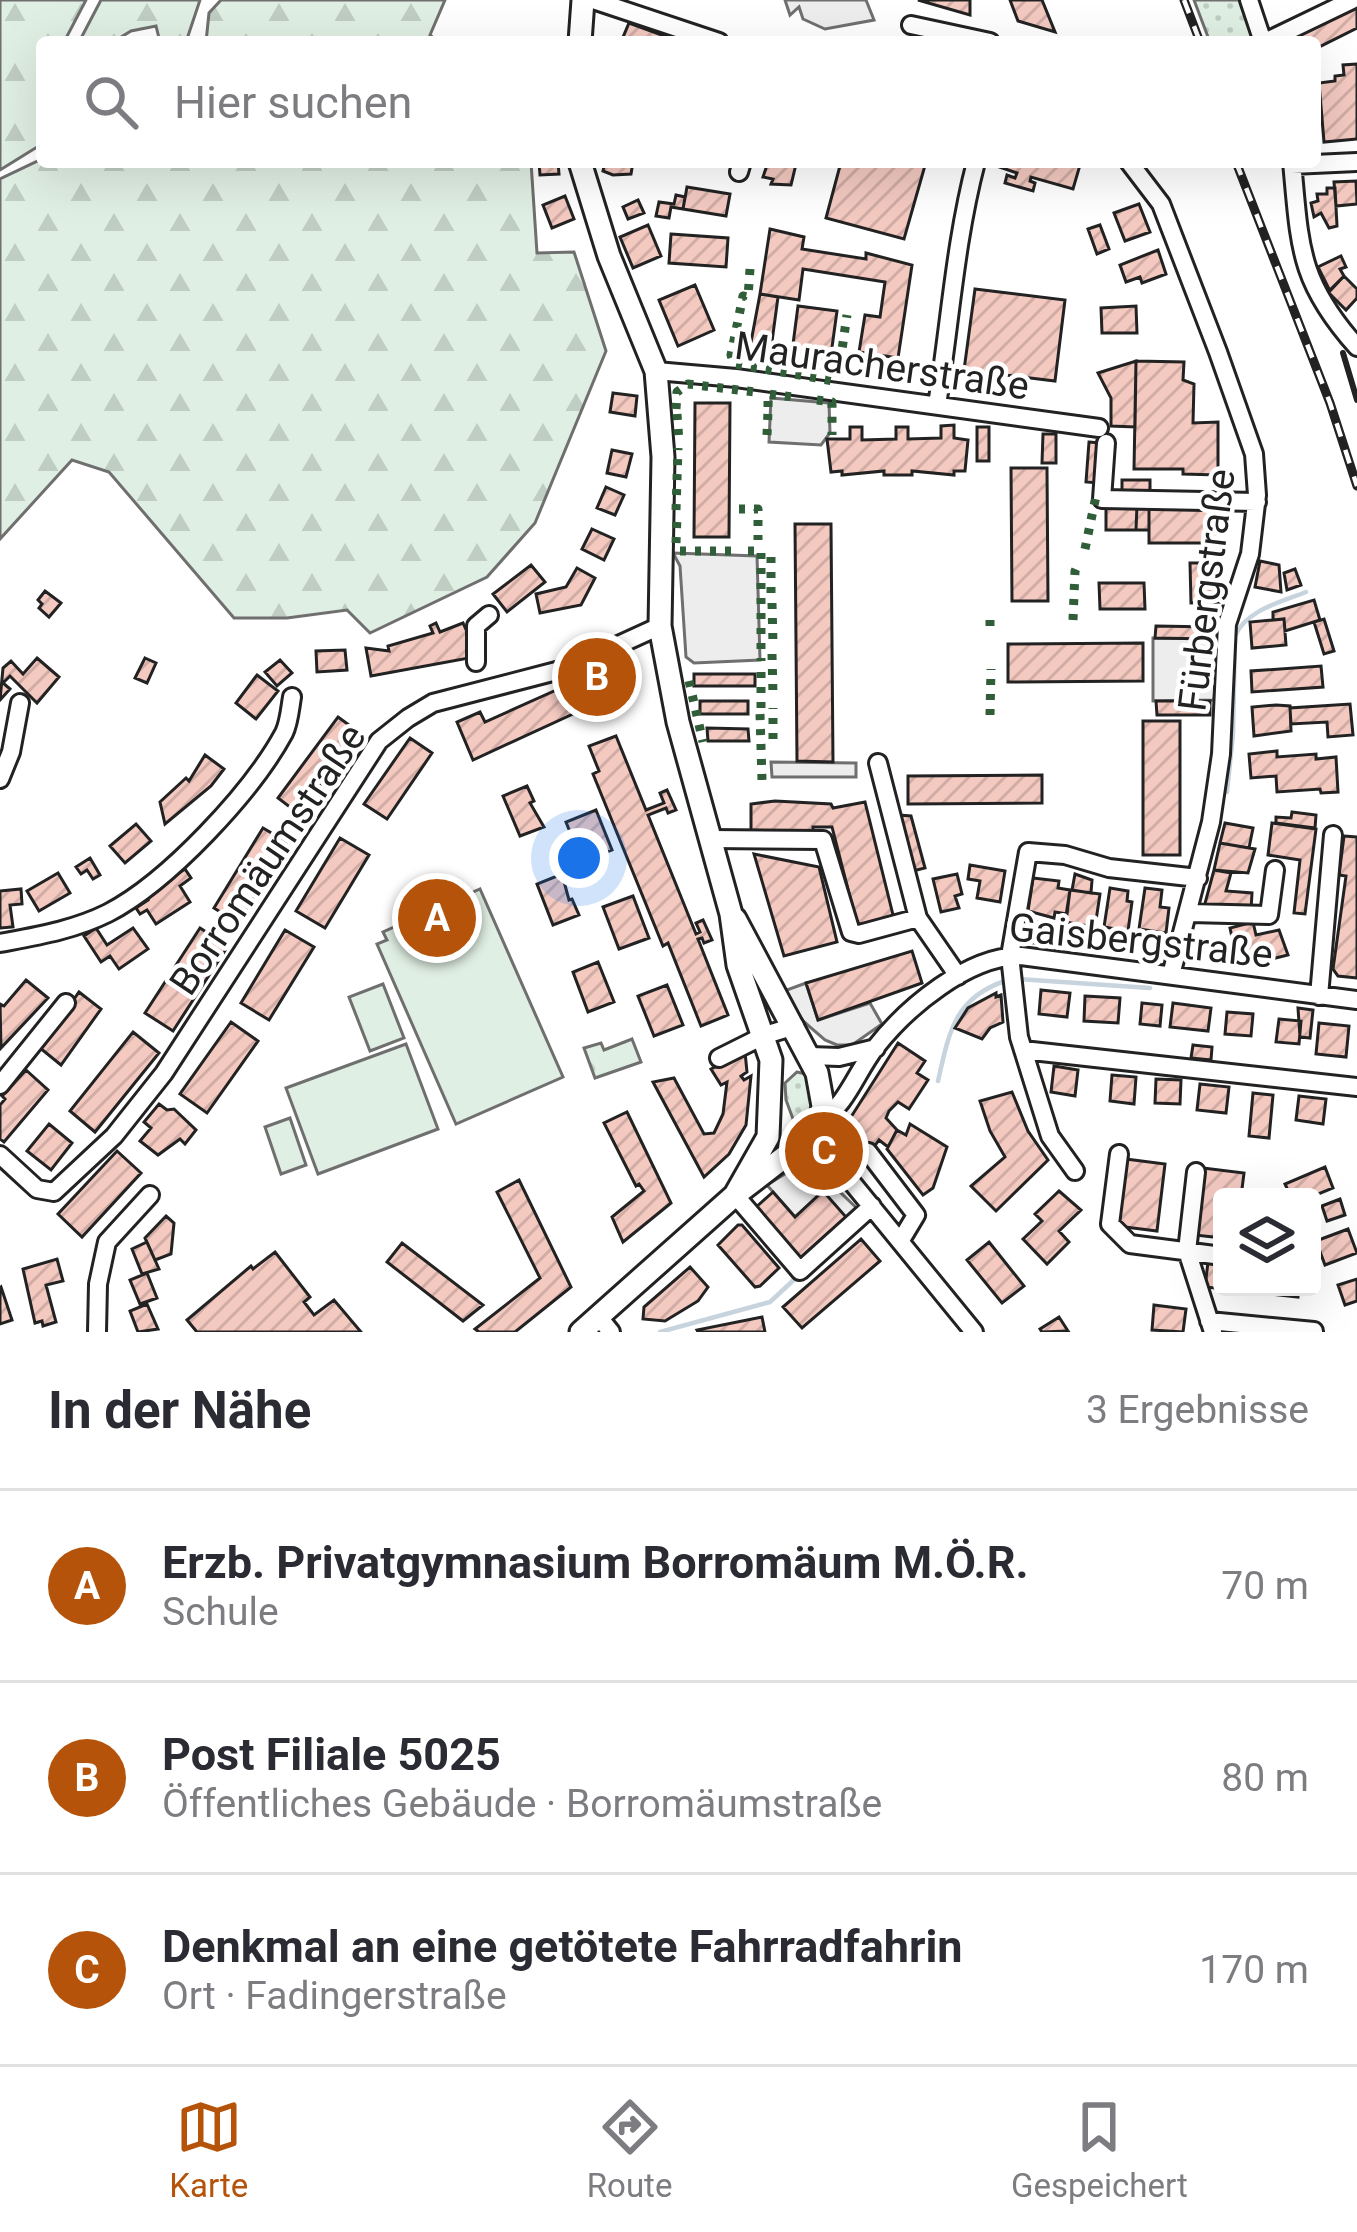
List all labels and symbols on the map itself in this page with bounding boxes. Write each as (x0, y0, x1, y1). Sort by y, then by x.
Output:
street label: Mauracherstraße (732, 323, 1032, 409)
street label: Fürbergstraße (1169, 466, 1245, 714)
pin: B (558, 632, 636, 722)
street label: Borromäumstraße (160, 716, 375, 1004)
your location (549, 828, 609, 888)
pin: A (398, 873, 476, 963)
street label: Gaisbergstraße (1007, 904, 1275, 978)
pin: C (785, 1106, 863, 1196)

